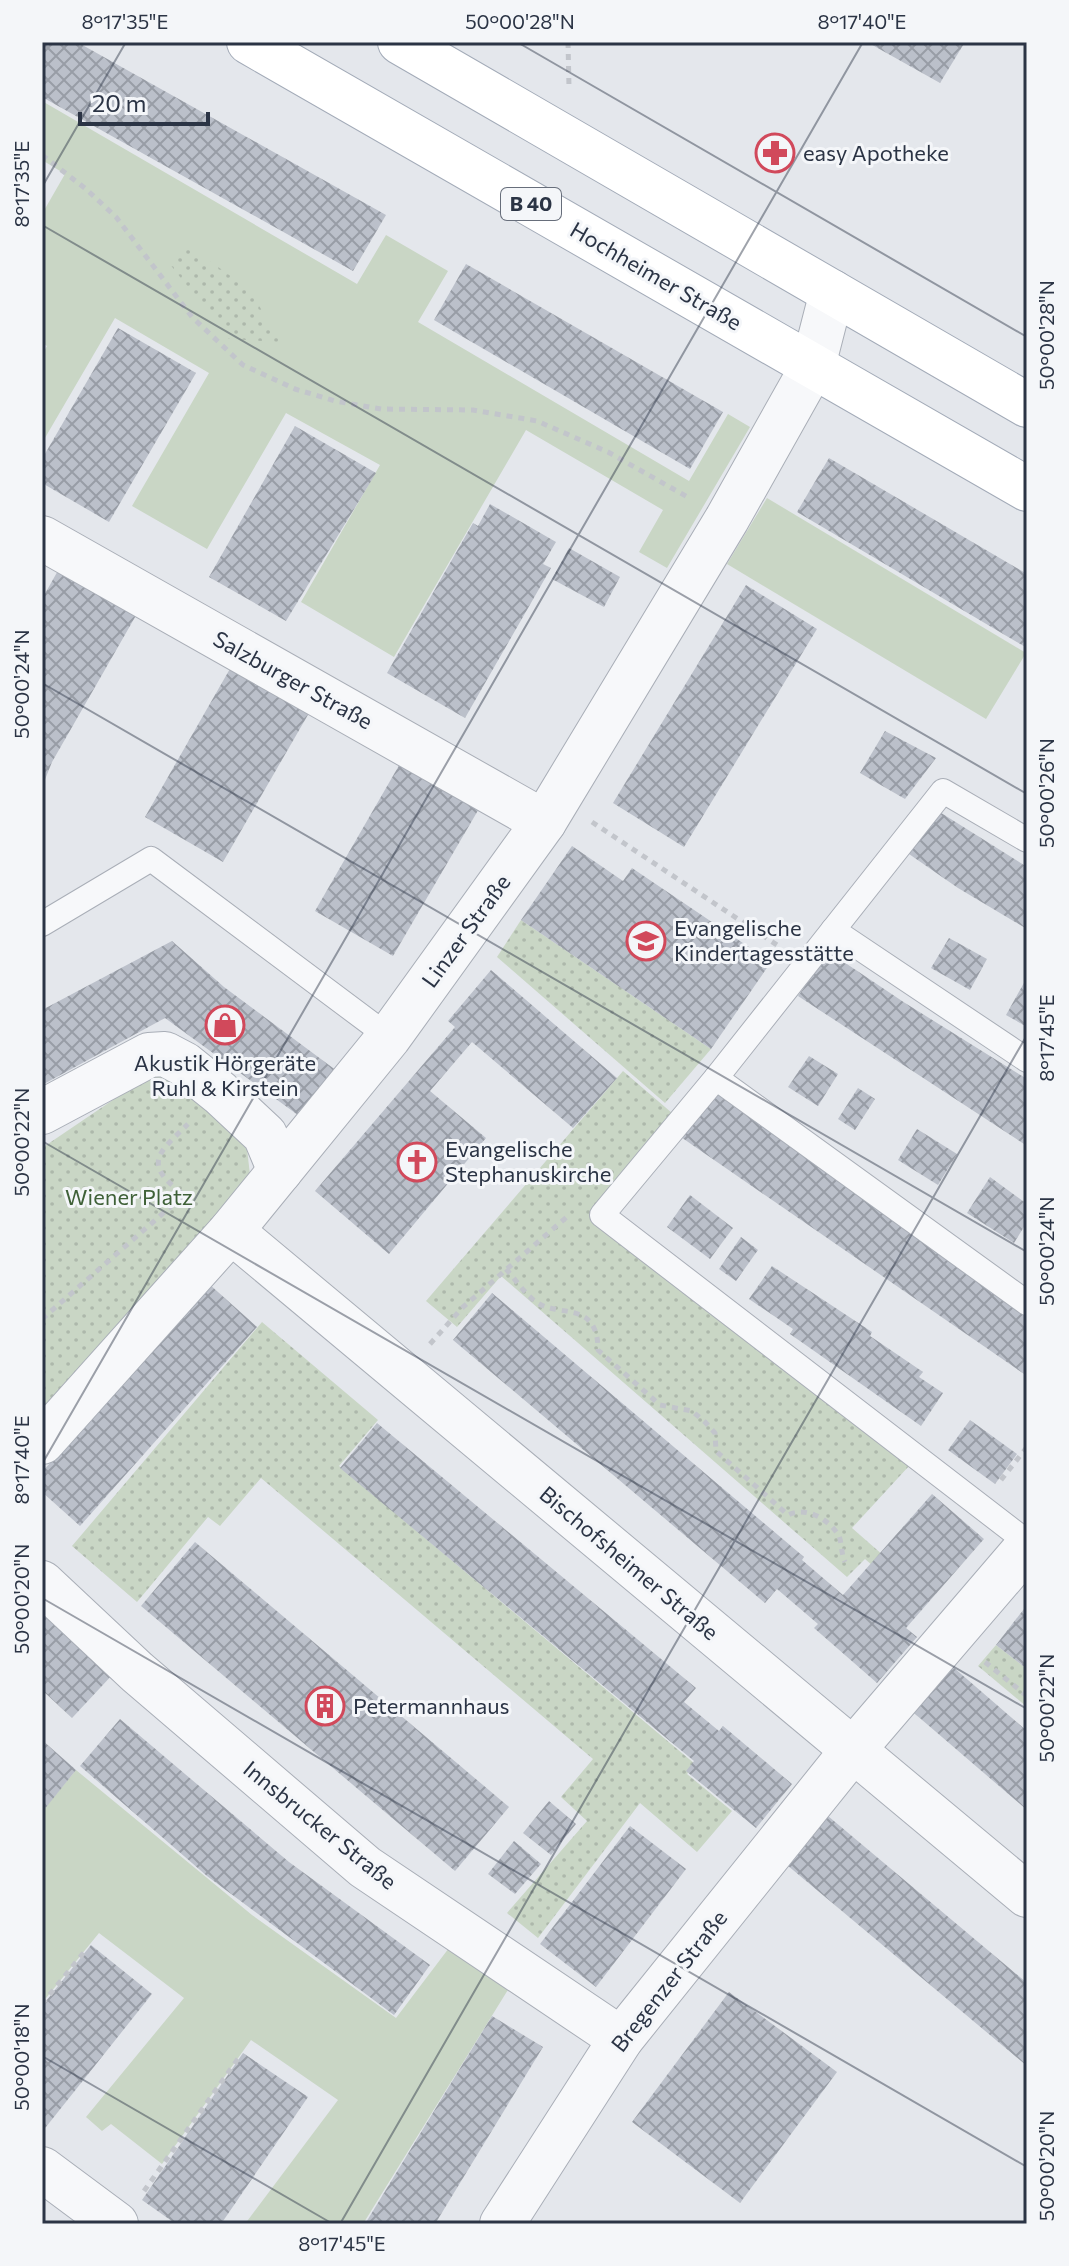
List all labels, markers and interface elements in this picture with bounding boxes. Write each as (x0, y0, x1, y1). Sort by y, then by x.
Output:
text: 8°17'35"E (82, 9, 168, 33)
text: 50°00'28"N (465, 9, 575, 33)
text: 8°17'40"E (817, 9, 907, 33)
scale bar (80, 76, 208, 126)
text: 20 m (92, 88, 146, 117)
pharmacy icon: easy Apotheke (754, 132, 796, 174)
place label: easy Apotheke (803, 139, 949, 166)
text: 8°17'35"E (9, 141, 33, 227)
road number: B 40 (501, 188, 561, 220)
street label: Hochheimer Straße (566, 216, 747, 336)
text: 50°00'28"N (1034, 280, 1058, 390)
street label: Salzburger Straße (209, 625, 378, 735)
text: 50°00'24"N (9, 629, 33, 739)
text: 50°00'26"N (1034, 738, 1058, 848)
street label: Linzer Straße (416, 869, 516, 992)
place label: Evangelische Kindertagesstätte (674, 914, 854, 966)
school or university icon: Evangelische Kindertagesstätte (625, 920, 667, 962)
text: 8°17'45"E (1034, 994, 1058, 1082)
shop icon: Akustik Hörgeräte Ruhl & Kirstein (204, 1004, 246, 1046)
place label: Akustik Hörgeräte Ruhl & Kirstein (134, 1049, 316, 1101)
text: 50°00'22"N (9, 1088, 33, 1196)
place label: Evangelische Stephanuskirche (445, 1135, 611, 1187)
church icon: Evangelische Stephanuskirche (396, 1141, 438, 1183)
park label: Wiener Platz (65, 1183, 193, 1210)
text: 50°00'24"N (1034, 1196, 1058, 1306)
text: 8°17'40"E (9, 1415, 33, 1505)
street label: Bischofsheimer Straße (534, 1480, 724, 1645)
text: 50°00'20"N (9, 1544, 33, 1654)
text: 50°00'22"N (1034, 1654, 1058, 1762)
building icon: Petermannhaus (304, 1685, 346, 1727)
place label: Petermannhaus (353, 1692, 509, 1719)
street label: Innsbrucker Straße (238, 1755, 402, 1895)
street label: Bregenzer Straße (605, 1904, 732, 2057)
text: 50°00'18"N (9, 2003, 33, 2111)
text: 50°00'20"N (1034, 2111, 1058, 2221)
text: 8°17'45"E (298, 2231, 386, 2255)

